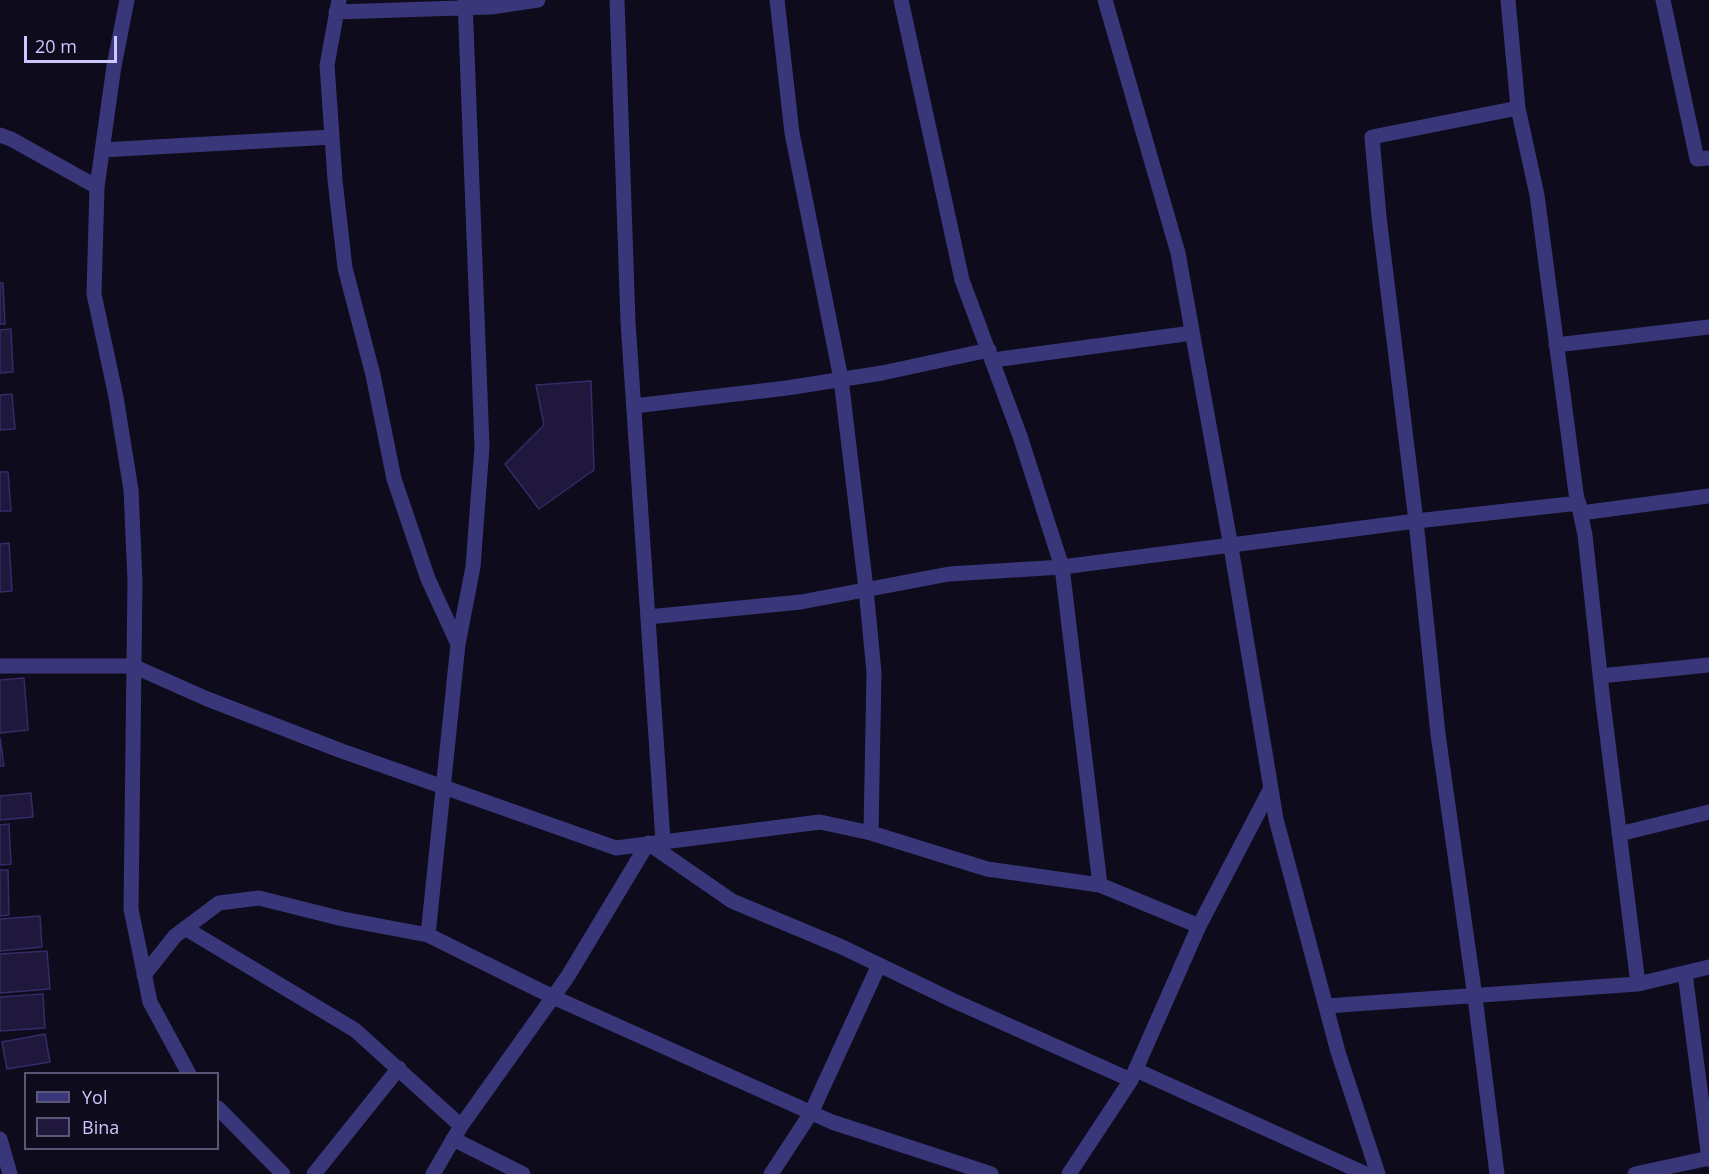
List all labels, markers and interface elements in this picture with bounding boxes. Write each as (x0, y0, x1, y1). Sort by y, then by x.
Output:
scale bar (27, 24, 120, 62)
text: 20 m (35, 34, 77, 58)
legend (24, 1072, 219, 1150)
text: Yol (82, 1085, 107, 1109)
text: Bina (82, 1115, 119, 1139)

